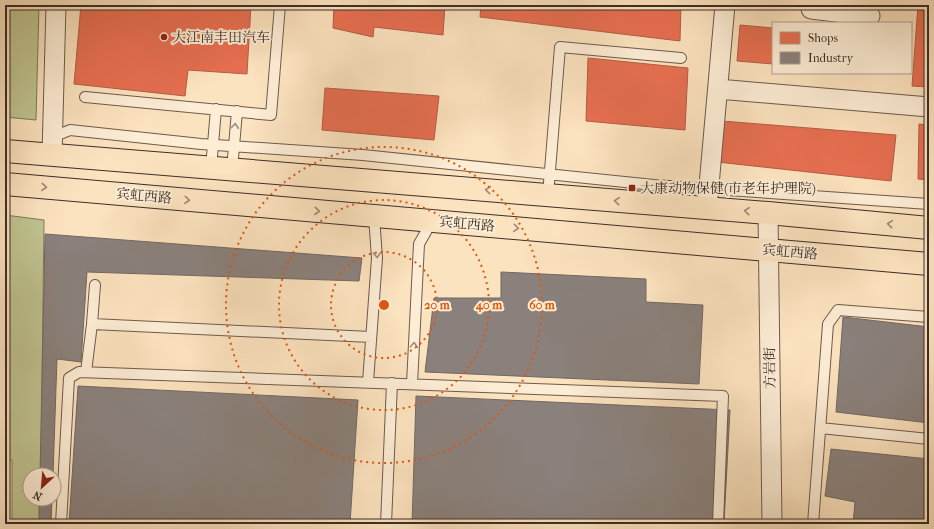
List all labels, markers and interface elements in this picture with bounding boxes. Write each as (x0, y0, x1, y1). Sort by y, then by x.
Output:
legend (772, 22, 912, 74)
place label: 大江南丰田汽车 (172, 29, 270, 46)
text: Shops (808, 31, 838, 45)
marker: 大江南丰田汽车 (159, 32, 169, 42)
text: Industry (808, 51, 854, 65)
one-way arrow (231, 123, 240, 130)
place label: 大康动物保健(市老年护理院) (640, 180, 816, 197)
one-way arrow (41, 183, 47, 192)
marker: 大康动物保健(市老年护理院) (627, 183, 637, 193)
street label: 宾虹西路 (115, 185, 173, 207)
one-way arrow (485, 186, 491, 195)
one-way arrow (184, 195, 190, 204)
one-way arrow (614, 196, 620, 205)
one-way arrow (314, 206, 320, 215)
one-way arrow (744, 207, 750, 216)
street label: 宾虹西路 (438, 213, 496, 235)
one-way arrow (887, 220, 893, 229)
one-way arrow (513, 224, 519, 233)
street label: 宾虹西路 (761, 241, 819, 263)
one-way arrow (372, 252, 381, 258)
centre of rings (377, 298, 391, 312)
text: 20 m (424, 298, 451, 312)
text: 40 m (475, 298, 503, 313)
text: 60 m (529, 298, 556, 312)
one-way arrow (410, 342, 418, 348)
street label: 方岩街 (761, 347, 779, 389)
north arrow (22, 467, 62, 507)
text: N (31, 488, 44, 503)

